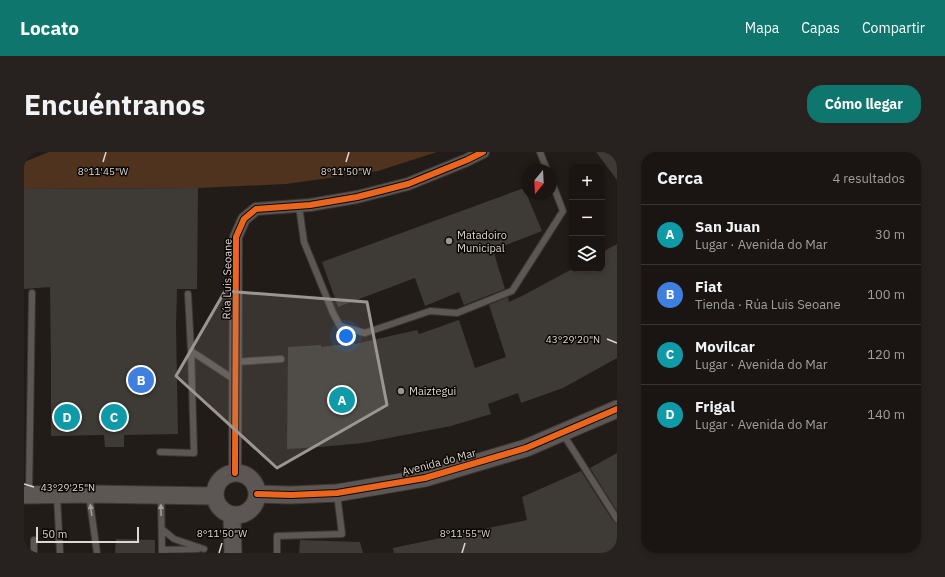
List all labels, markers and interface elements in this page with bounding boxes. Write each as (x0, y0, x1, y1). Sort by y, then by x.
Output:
text: Locato (20, 16, 79, 40)
text: Mapa (745, 19, 779, 37)
text: Capas (801, 19, 840, 37)
text: Compartir (862, 19, 925, 37)
button: Cómo llegar (807, 85, 921, 123)
text: Encuéntranos (24, 86, 205, 123)
north arrow (521, 164, 557, 200)
map controls (569, 164, 605, 272)
button: + (569, 164, 605, 200)
text: 8°11'45"W (78, 165, 128, 178)
text: 8°11'50"W (321, 165, 371, 178)
text: Cerca (657, 167, 703, 189)
text: 4 resultados (832, 170, 905, 187)
button: − (569, 200, 605, 236)
text: San Juan (695, 217, 760, 236)
text: A (666, 226, 674, 243)
text: 30 m (875, 226, 905, 243)
place label: Matadoiro Municipal (457, 228, 507, 255)
marker: Matadoiro Municipal (444, 236, 454, 246)
button: layers (569, 236, 605, 272)
text: Lugar · Avenida do Mar (695, 236, 828, 253)
street label: Rúa Luis Seoane (219, 238, 235, 320)
text: Fiat (695, 277, 722, 296)
text: B (666, 286, 674, 303)
text: 100 m (867, 286, 905, 303)
text: Tienda · Rúa Luis Seoane (695, 296, 841, 313)
your location (336, 326, 356, 346)
text: 43°29'20"N (546, 333, 600, 346)
text: Movilcar (695, 337, 755, 356)
text: C (666, 346, 674, 363)
text: 120 m (867, 346, 905, 363)
text: Lugar · Avenida do Mar (695, 356, 828, 373)
pin: B (128, 365, 154, 395)
place label: Maiztegui (409, 384, 456, 398)
pin: A (329, 385, 355, 415)
marker: Maiztegui (396, 386, 406, 396)
text: Frigal (695, 397, 735, 416)
pin: D (54, 402, 80, 432)
pin: C (101, 402, 127, 432)
text: D (665, 406, 675, 423)
text: 140 m (867, 406, 905, 423)
text: Lugar · Avenida do Mar (695, 416, 828, 433)
street label: Avenida do Mar (400, 445, 478, 479)
text: 43°29'25"N (41, 481, 95, 494)
one-way arrow (88, 504, 94, 516)
one-way arrow (158, 504, 165, 516)
scale bar (36, 525, 139, 544)
text: 50 m (42, 527, 67, 541)
text: 8°11'50"W (197, 527, 247, 540)
text: 8°11'55"W (440, 527, 490, 540)

